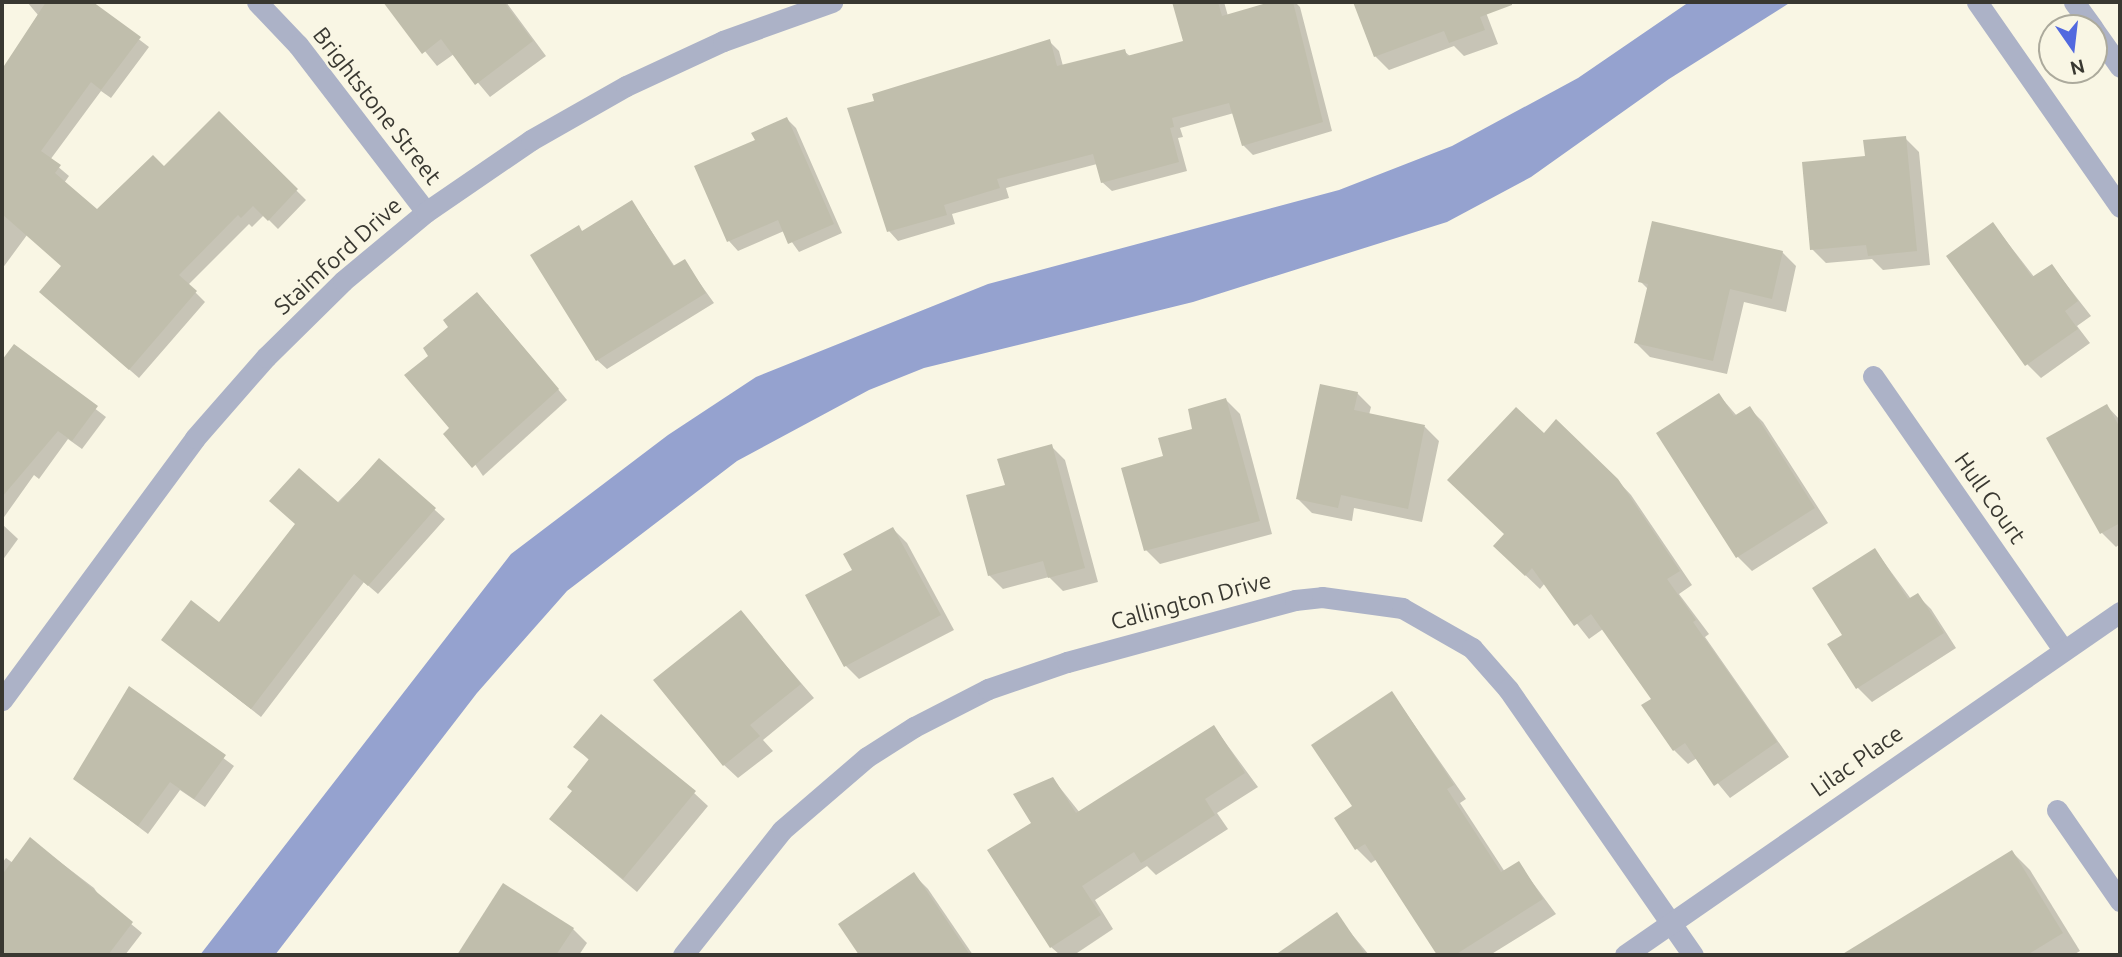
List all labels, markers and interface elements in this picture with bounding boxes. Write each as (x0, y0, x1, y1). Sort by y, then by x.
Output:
north arrow (2038, 14, 2108, 84)
street label: Brightstone Street (307, 22, 447, 190)
text: N (2068, 55, 2087, 80)
street label: Staimford Drive (268, 191, 408, 321)
street label: Hull Court (1949, 447, 2031, 549)
street label: Callington Drive (1108, 566, 1274, 636)
street label: Lilac Place (1806, 719, 1908, 803)

